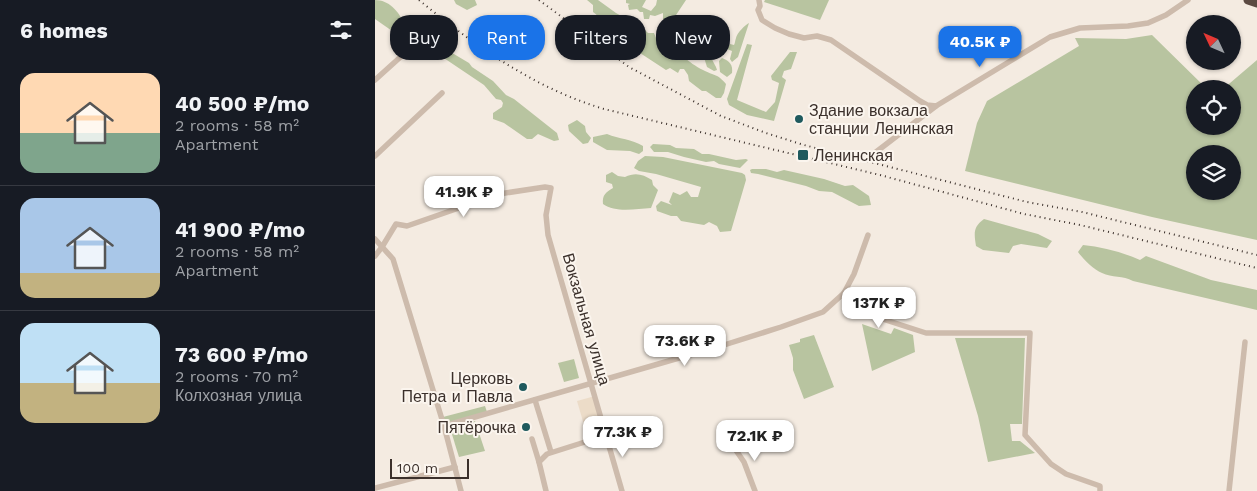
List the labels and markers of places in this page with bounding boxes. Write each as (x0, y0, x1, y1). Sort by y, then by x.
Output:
pin: 40.5K ₽ (934, 26, 1026, 68)
place label: Здание вокзала станции Ленинская (809, 101, 953, 138)
marker: Здание вокзала станции Ленинская (793, 113, 805, 125)
place label: Ленинская (814, 146, 893, 165)
marker: Ленинская (796, 148, 810, 162)
pin: 41.9K ₽ (418, 176, 510, 218)
pin: 137K ₽ (838, 286, 920, 329)
pin: 73.6K ₽ (639, 324, 731, 367)
place label: Церковь Петра и Павла (401, 369, 513, 406)
marker: Церковь Петра и Павла (517, 381, 529, 393)
pin: 77.3K ₽ (577, 416, 669, 458)
place label: Пятёрочка (438, 418, 516, 437)
pin: 72.1K ₽ (709, 420, 801, 462)
marker: Пятёрочка (520, 421, 532, 433)

